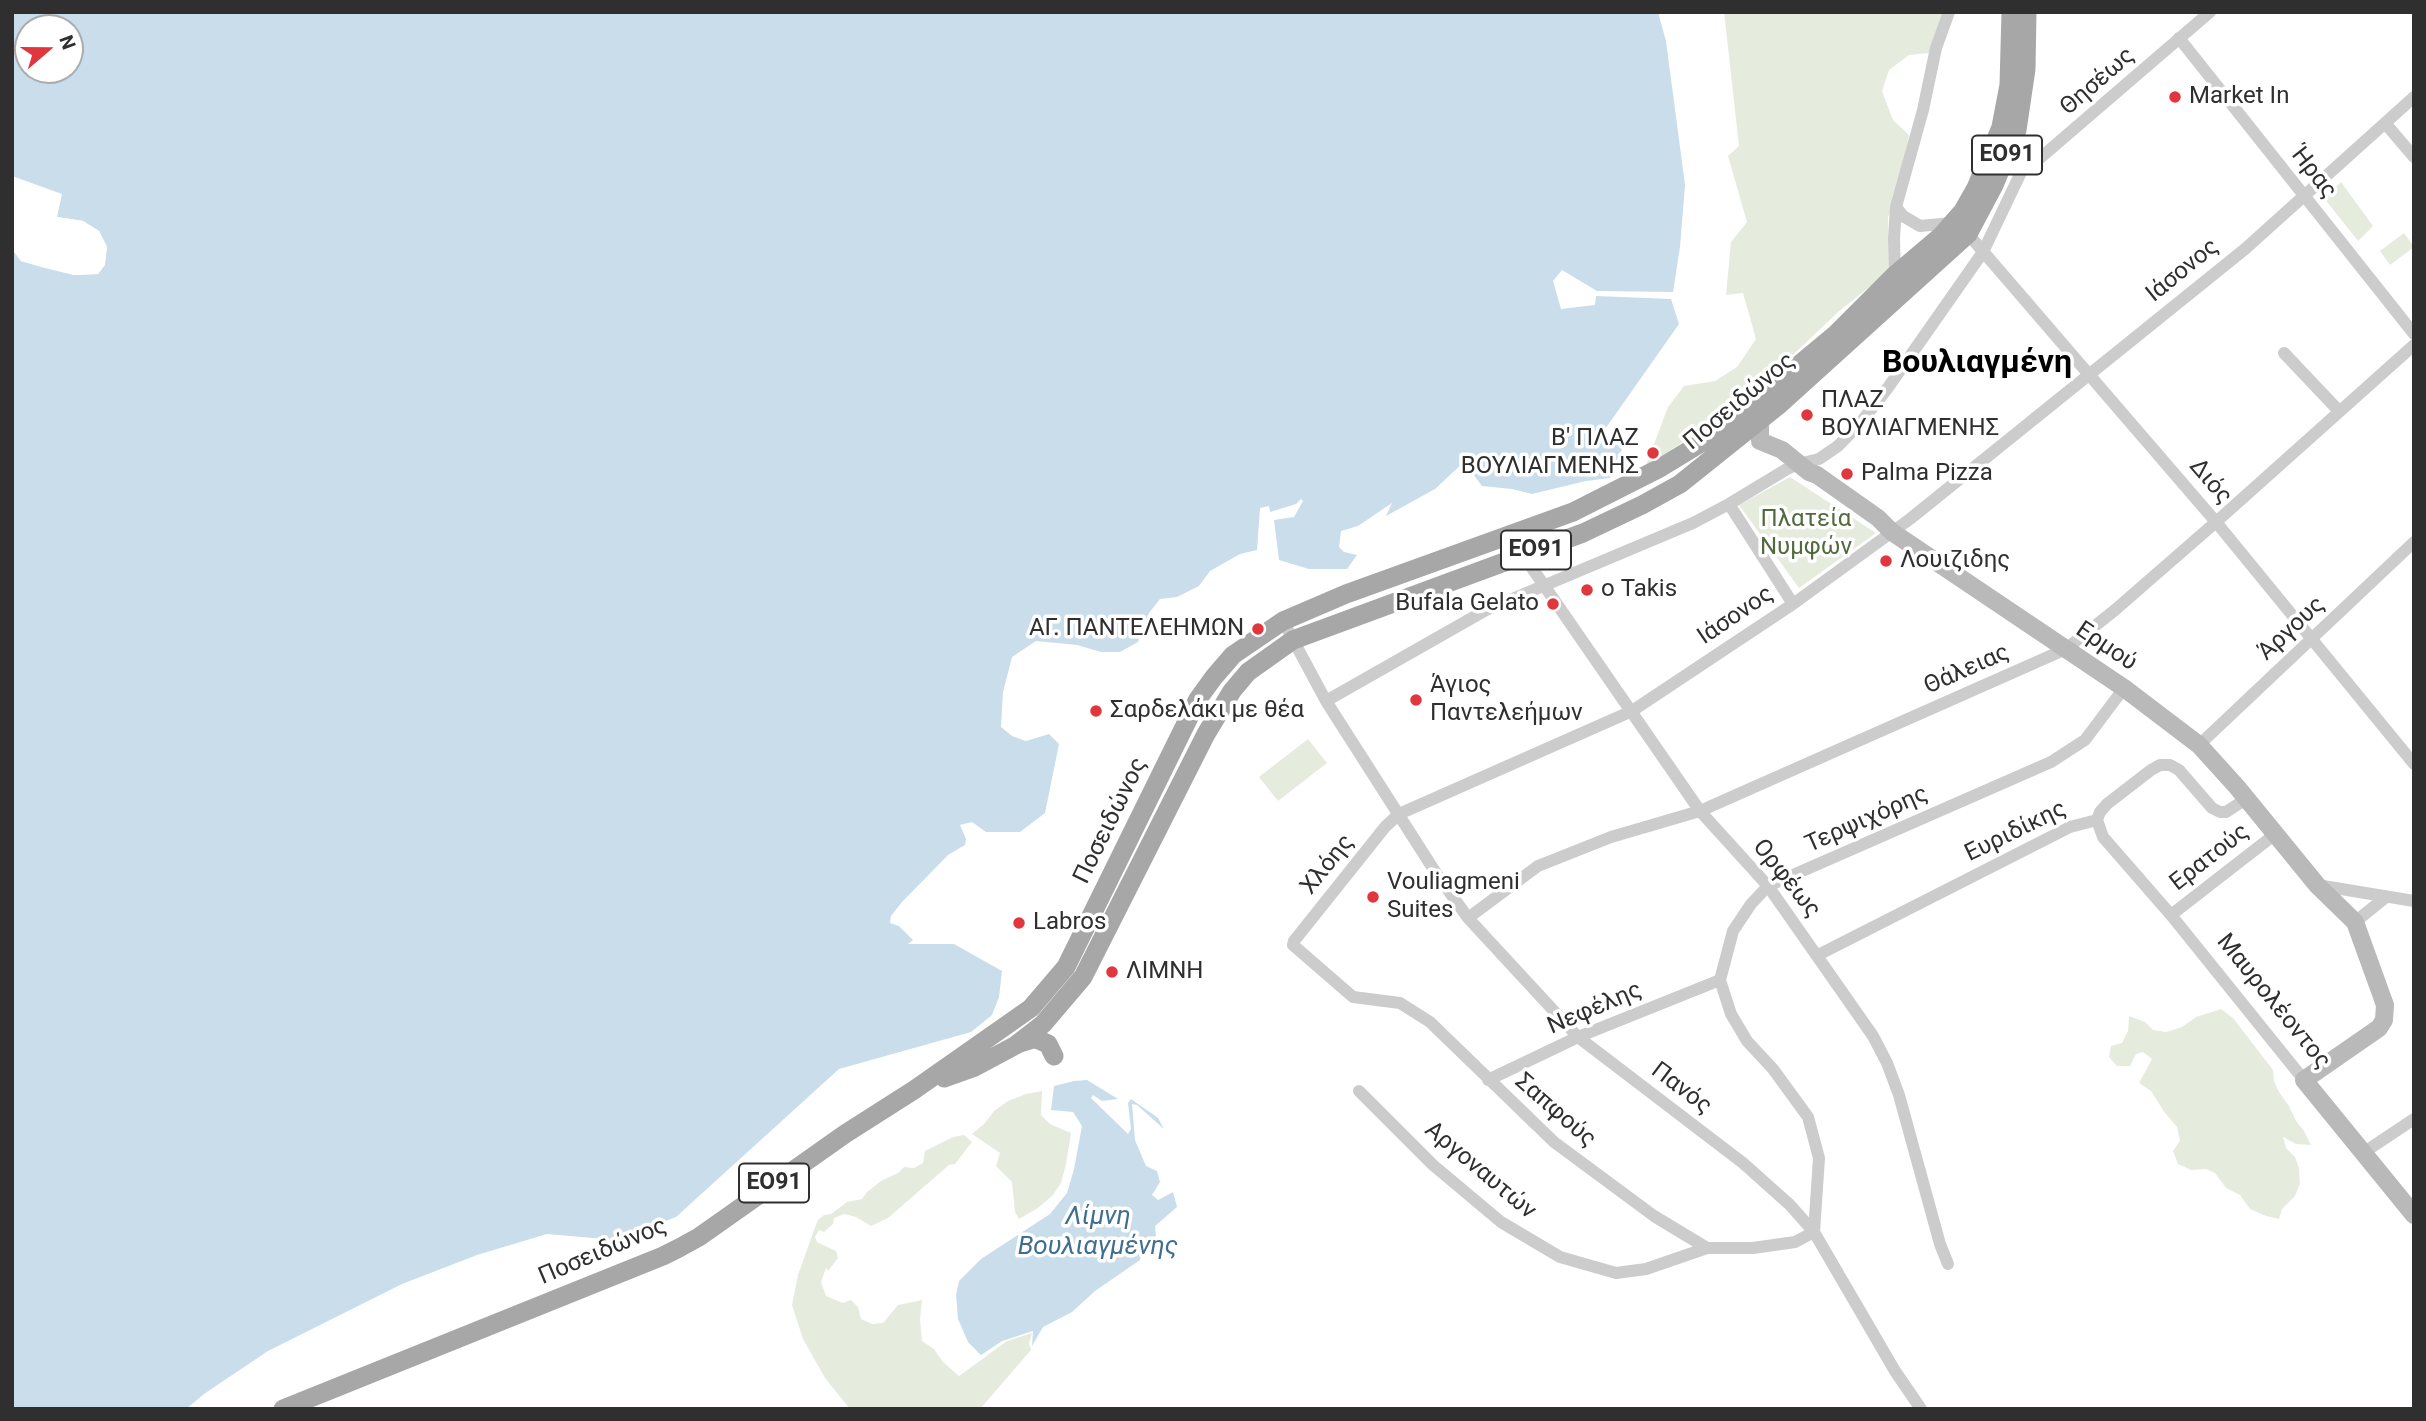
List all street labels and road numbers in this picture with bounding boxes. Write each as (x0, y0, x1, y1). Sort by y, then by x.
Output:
street label: Θησέως (2055, 42, 2141, 122)
road number: ΕΟ91 (1972, 136, 2042, 174)
street label: Ήρας (2284, 141, 2342, 205)
street label: Ιάσονος (2141, 233, 2225, 309)
street label: Ποσειδώνος (1678, 347, 1802, 457)
street label: Διός (2182, 453, 2238, 511)
road number: ΕΟ91 (1501, 530, 1571, 570)
street label: Ιάσονος (1693, 580, 1779, 652)
street label: Άργους (2253, 591, 2331, 667)
street label: Ερμού (2070, 616, 2142, 678)
street label: Θάλειας (1920, 638, 2014, 702)
street label: Ποσειδώνος (1068, 753, 1154, 889)
street label: Τερψιχόρης (1801, 780, 1933, 860)
street label: Ευριδίκης (1961, 795, 2071, 869)
street label: Ερατούς (2165, 818, 2255, 898)
street label: Χλόης (1295, 829, 1361, 901)
street label: Ορφέως (1746, 834, 1826, 924)
street label: Μαυρολέοντος (2210, 929, 2336, 1075)
street label: Νεφέλης (1543, 976, 1647, 1042)
street label: Πανός (1645, 1057, 1717, 1121)
street label: Σαπφούς (1508, 1068, 1602, 1154)
street label: Αργοναυτών (1418, 1116, 1542, 1226)
road number: ΕΟ91 (739, 1164, 809, 1202)
street label: Ποσειδώνος (535, 1212, 671, 1292)

